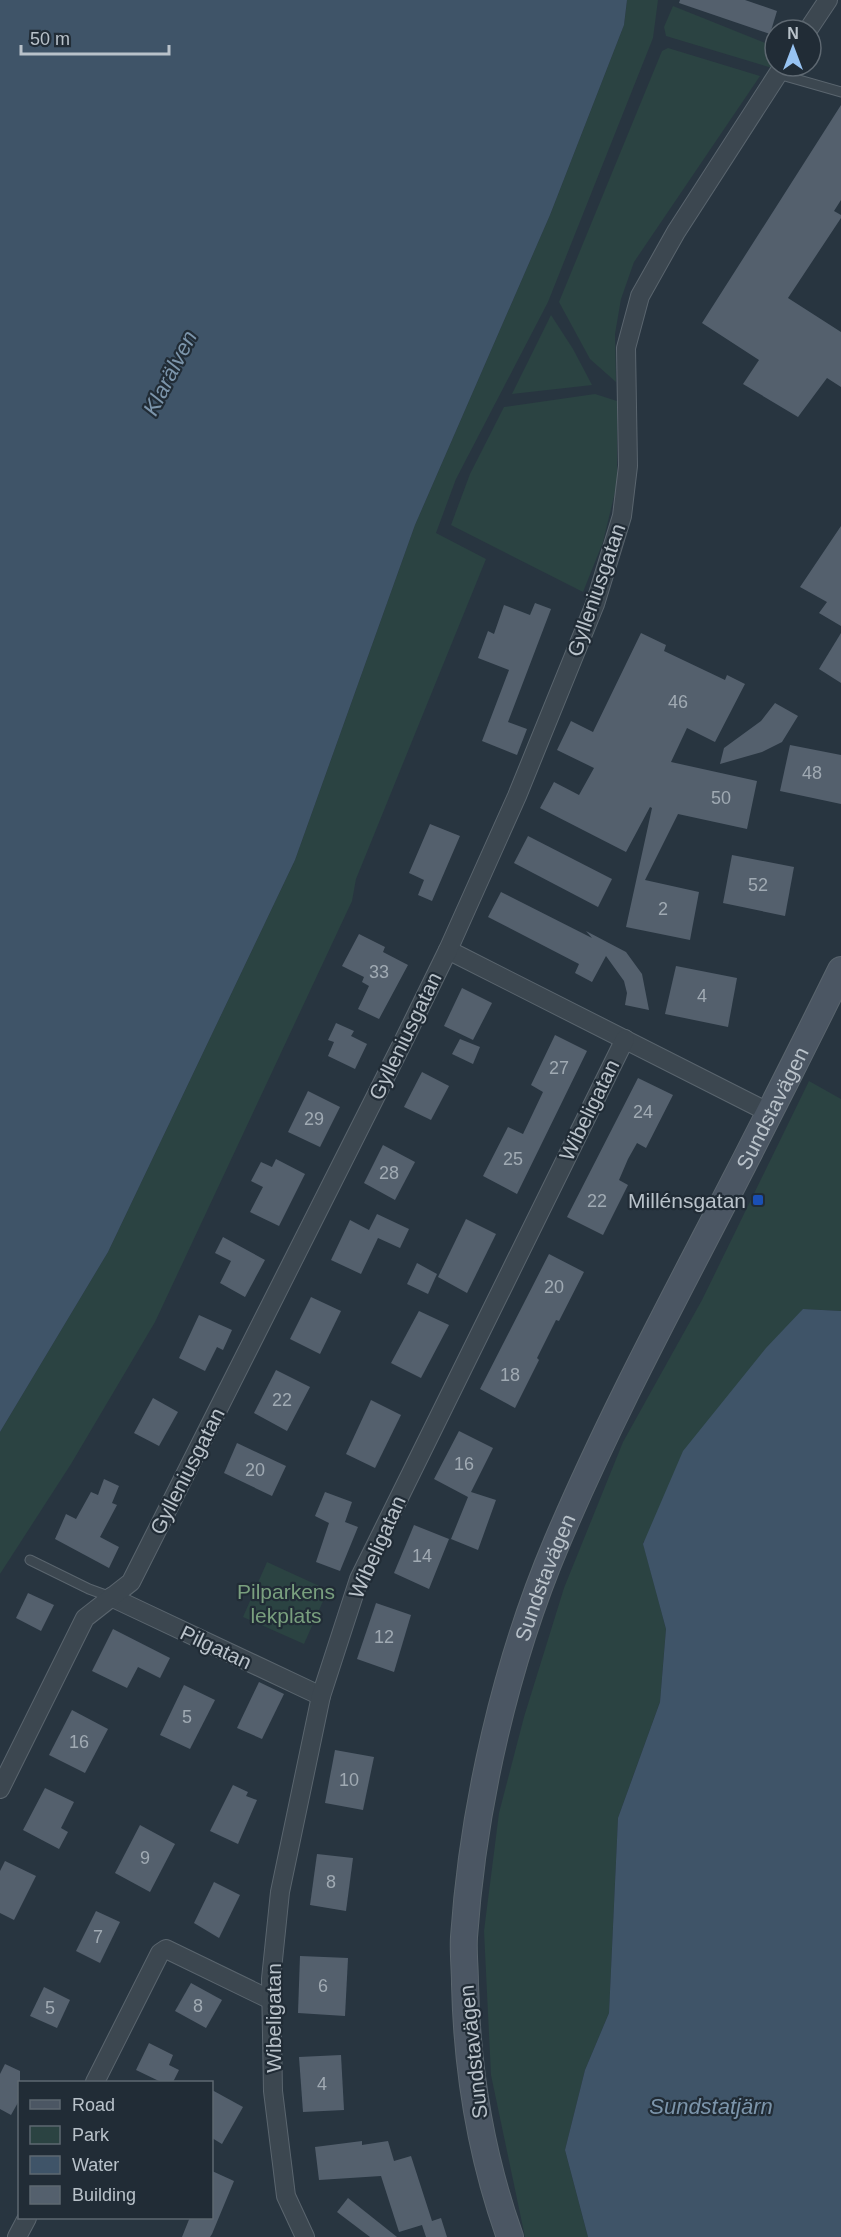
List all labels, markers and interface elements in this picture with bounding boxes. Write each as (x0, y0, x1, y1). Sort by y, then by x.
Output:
scale bar (21, 18, 170, 56)
north arrow (763, 18, 823, 78)
text: N (787, 25, 799, 42)
text: 50 m (30, 29, 70, 49)
water label: Klarälven (138, 326, 202, 420)
street label: Gylleniusgatan (563, 521, 629, 659)
house number: 46 (668, 692, 688, 712)
house number: 48 (802, 763, 822, 783)
house number: 50 (711, 788, 731, 808)
house number: 52 (748, 875, 768, 895)
house number: 2 (658, 899, 668, 919)
house number: 33 (369, 962, 389, 982)
street label: Gylleniusgatan (364, 969, 446, 1103)
house number: 4 (697, 986, 707, 1006)
street label: Sundstavägen (731, 1043, 812, 1173)
street label: Wibeligatan (555, 1056, 623, 1164)
house number: 27 (549, 1058, 569, 1078)
house number: 24 (633, 1102, 653, 1122)
house number: 29 (304, 1109, 324, 1129)
house number: 25 (503, 1149, 523, 1169)
house number: 28 (379, 1163, 399, 1183)
place label: Millénsgatan (628, 1189, 746, 1212)
house number: 22 (587, 1191, 607, 1211)
marker: Millénsgatan (751, 1193, 765, 1207)
house number: 20 (544, 1277, 564, 1297)
house number: 18 (500, 1365, 520, 1385)
house number: 22 (272, 1390, 292, 1410)
street label: Gylleniusgatan (145, 1404, 229, 1538)
house number: 16 (454, 1454, 474, 1474)
house number: 20 (245, 1460, 265, 1480)
street label: Wibeligatan (344, 1492, 410, 1602)
street label: Sundstavägen (510, 1510, 579, 1644)
house number: 14 (412, 1546, 432, 1566)
park label: Pilparkens lekplats (237, 1580, 335, 1627)
street label: Pilgatan (177, 1621, 255, 1673)
house number: 12 (374, 1627, 394, 1647)
house number: 5 (182, 1707, 192, 1727)
house number: 16 (69, 1732, 89, 1752)
house number: 10 (339, 1770, 359, 1790)
house number: 9 (140, 1848, 150, 1868)
house number: 8 (326, 1872, 336, 1892)
house number: 7 (93, 1927, 103, 1947)
street label: Wibeligatan (262, 1963, 285, 2073)
house number: 6 (318, 1976, 328, 1996)
street label: Sundstavägen (455, 1984, 491, 2120)
house number: 8 (193, 1996, 203, 2016)
house number: 5 (45, 1998, 55, 2018)
house number: 4 (317, 2074, 327, 2094)
legend (18, 2081, 213, 2219)
water label: Sundstatjärn (649, 2094, 773, 2119)
text: Road (72, 2095, 115, 2115)
text: Park (72, 2125, 110, 2145)
text: Water (72, 2155, 119, 2175)
text: Building (72, 2185, 136, 2205)

